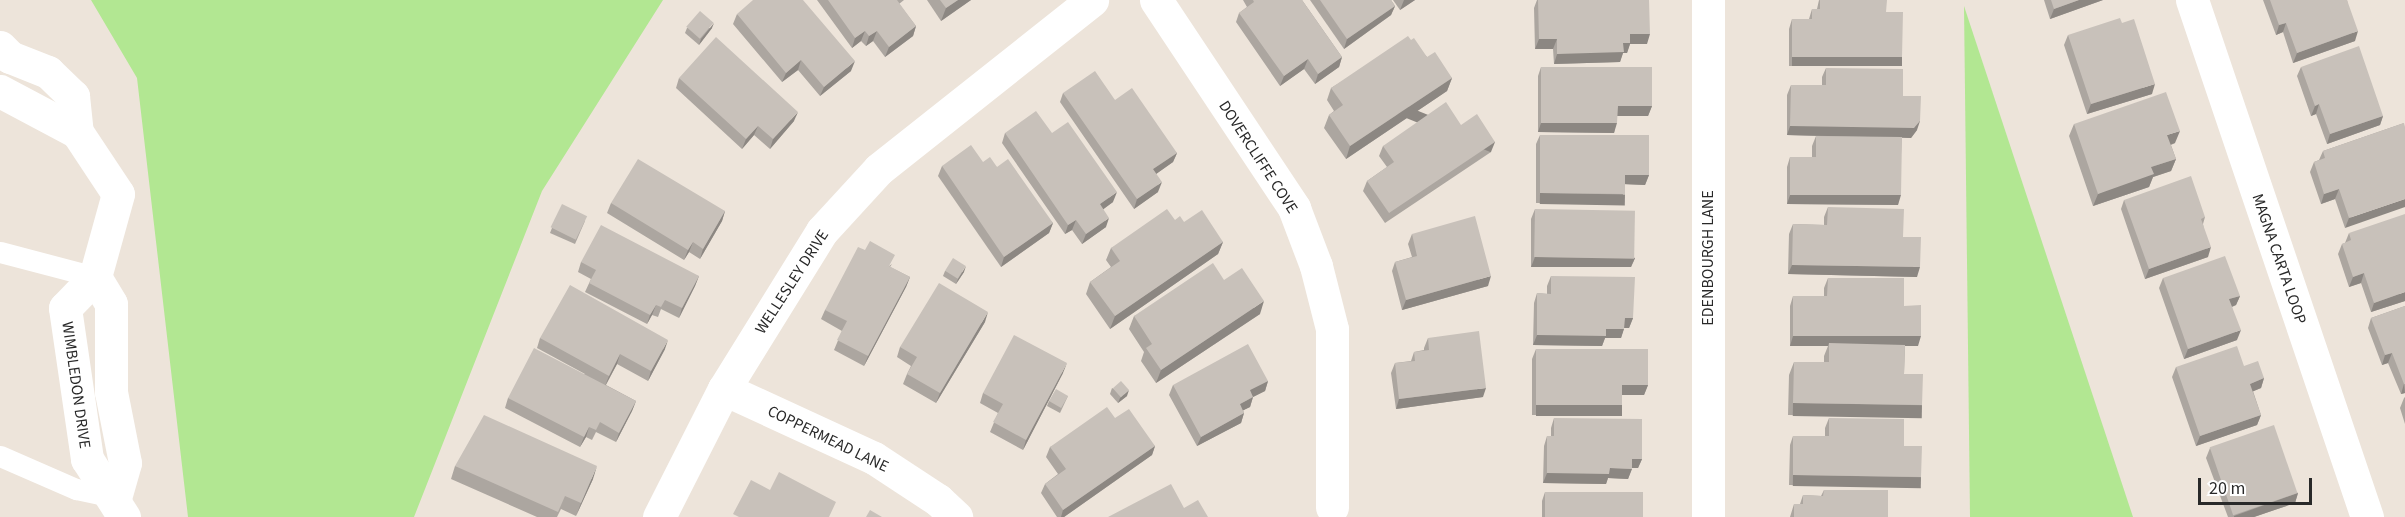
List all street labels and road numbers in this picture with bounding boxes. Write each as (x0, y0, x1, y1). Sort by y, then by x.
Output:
street label: DOVERCLIFFE COVE (1214, 97, 1302, 217)
street label: EDENBOURGH LANE (1698, 190, 1718, 326)
street label: MAGNA CARTA LOOP (2248, 191, 2310, 327)
street label: WELLESLEY DRIVE (751, 226, 833, 338)
street label: WIMBLEDON DRIVE (58, 320, 94, 450)
street label: COPPERMEAD LANE (764, 401, 892, 477)

